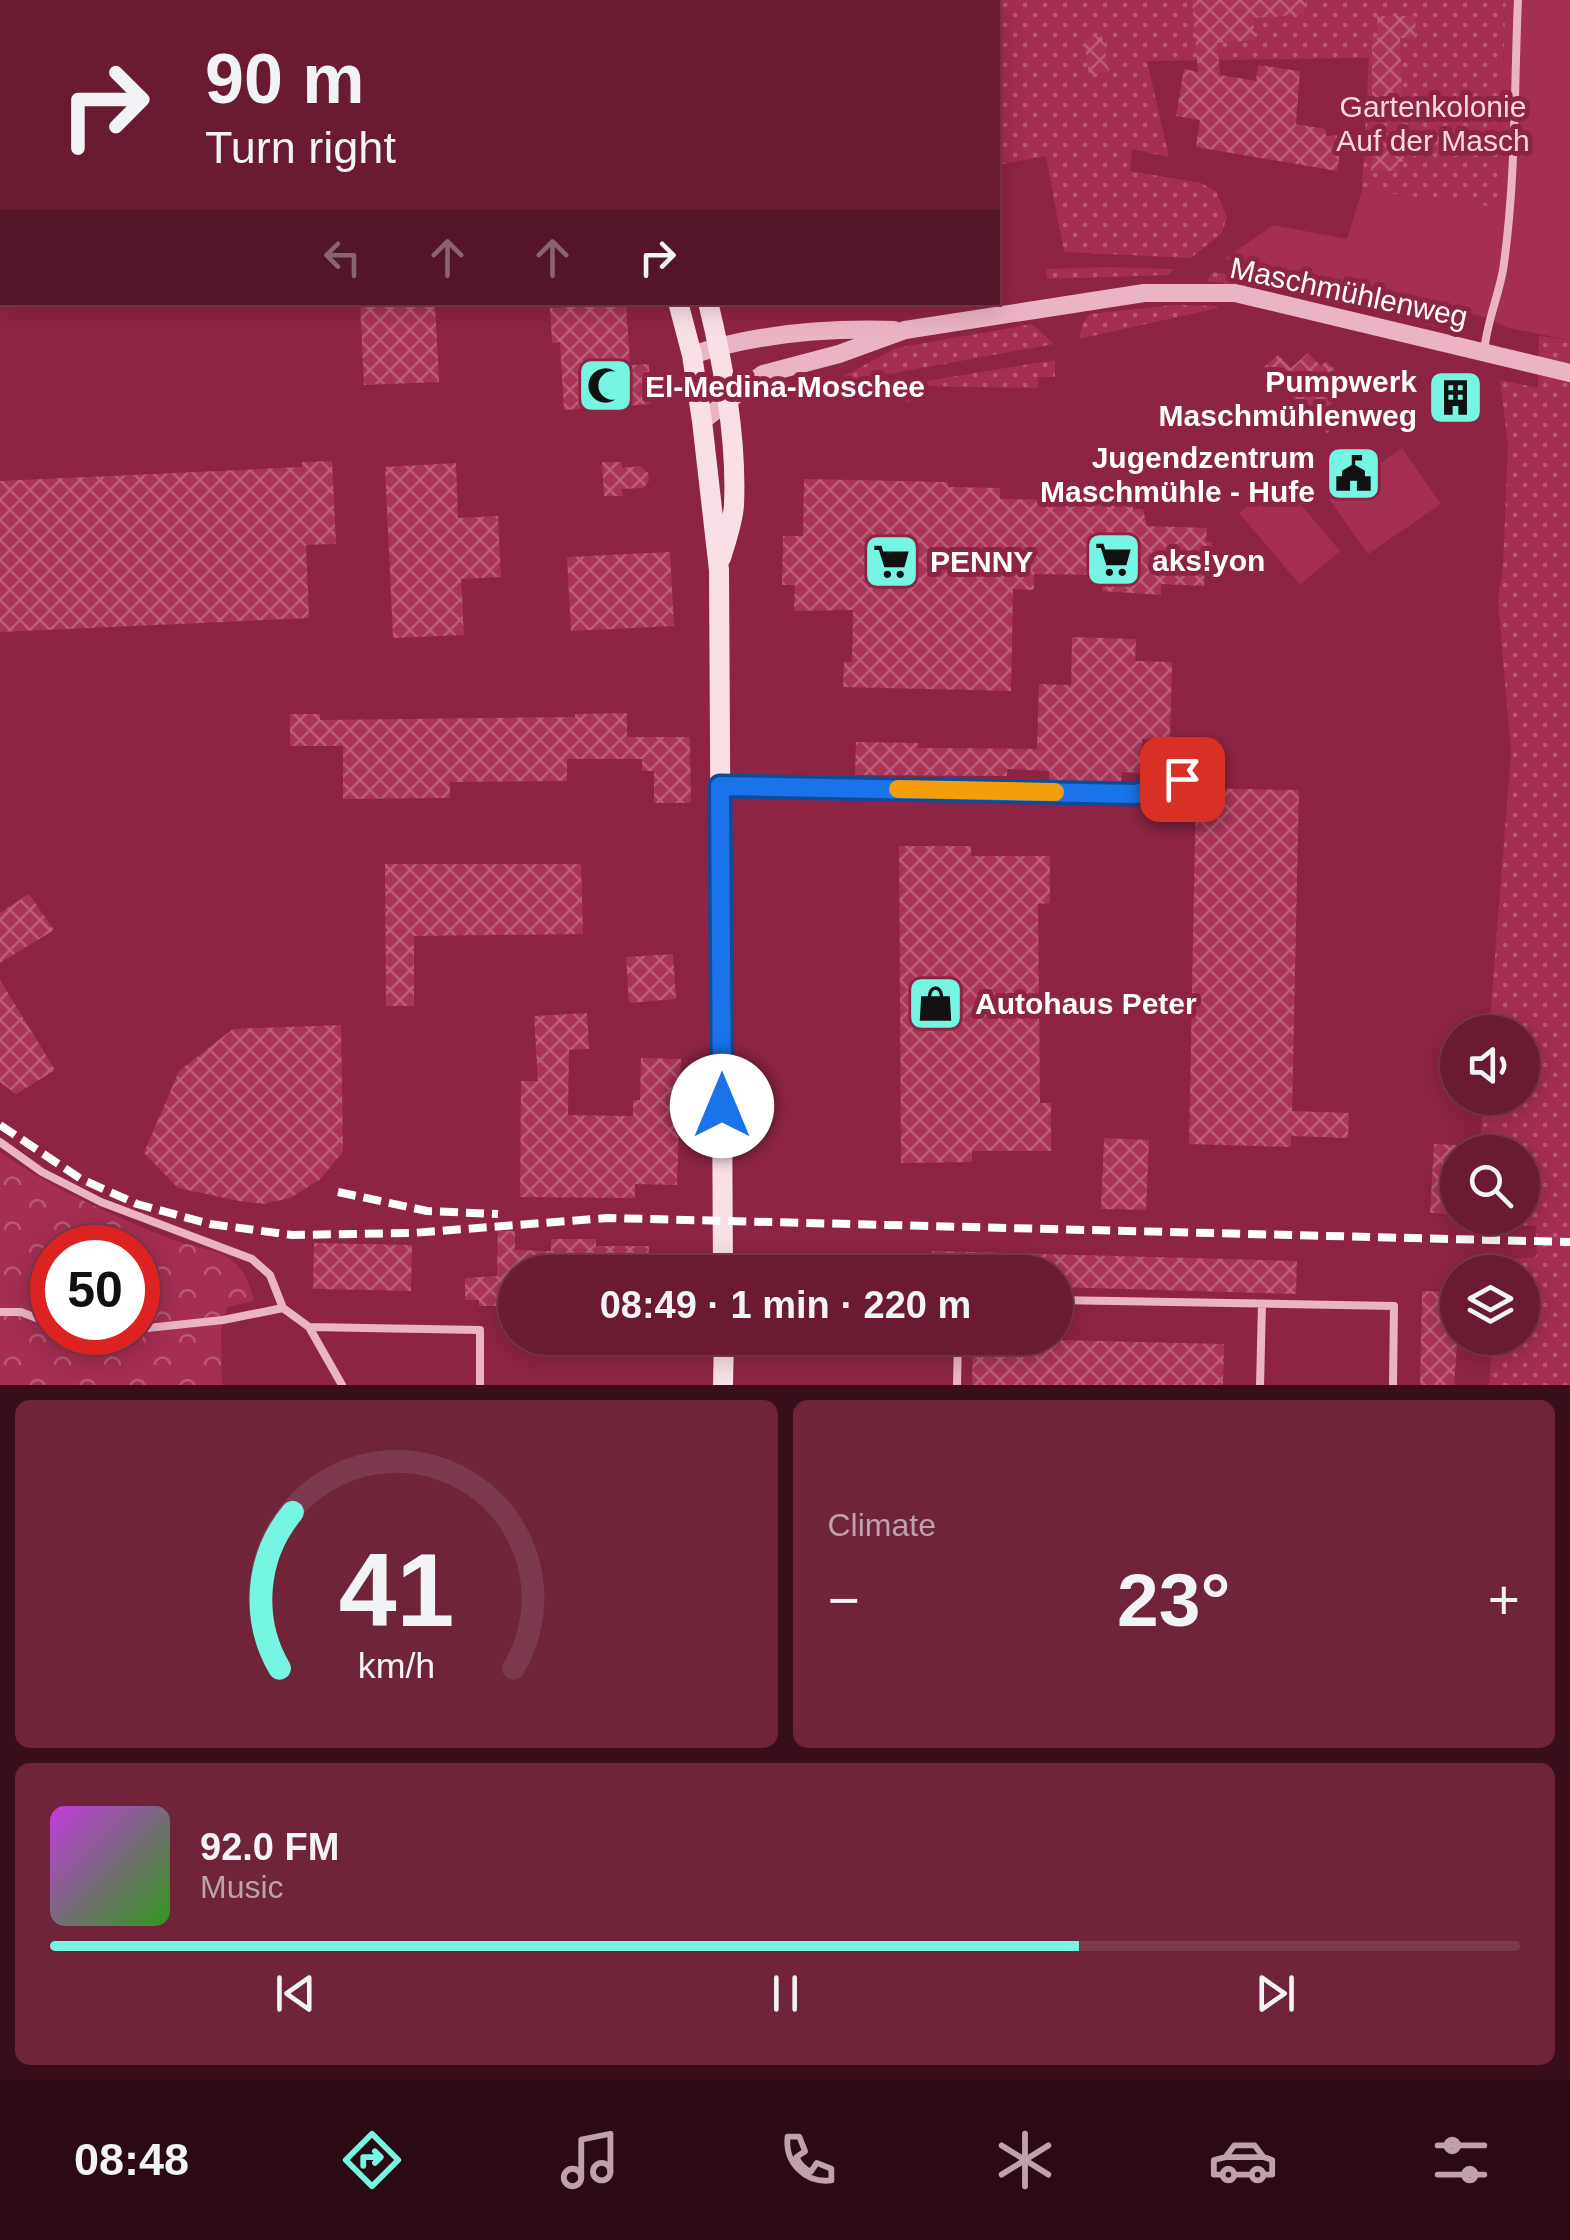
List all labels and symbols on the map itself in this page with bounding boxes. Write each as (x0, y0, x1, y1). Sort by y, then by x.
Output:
park label: Gartenkolonie Auf der Masch (1336, 90, 1530, 157)
street label: Maschmühlenweg (1227, 251, 1471, 333)
mosque icon: El-Medina-Moschee (576, 356, 636, 416)
place label: Pumpwerk Maschmühlenweg (1159, 365, 1417, 432)
building icon: Pumpwerk Maschmühlenweg (1426, 368, 1486, 428)
place label: El-Medina-Moschee (645, 370, 925, 403)
place label: Jugendzentrum Maschmühle - Hufe (1040, 441, 1315, 508)
public building icon: Jugendzentrum Maschmühle - Hufe (1324, 444, 1384, 504)
supermarket icon: aks!yon (1083, 530, 1143, 590)
supermarket icon: PENNY (861, 531, 921, 591)
place label: aks!yon (1152, 544, 1265, 577)
place label: PENNY (930, 545, 1033, 578)
pin (1140, 737, 1225, 822)
shop icon: Autohaus Peter (906, 973, 966, 1033)
place label: Autohaus Peter (975, 987, 1197, 1020)
position arrow (670, 1054, 774, 1158)
speed limit sign: 50 (30, 1225, 160, 1355)

